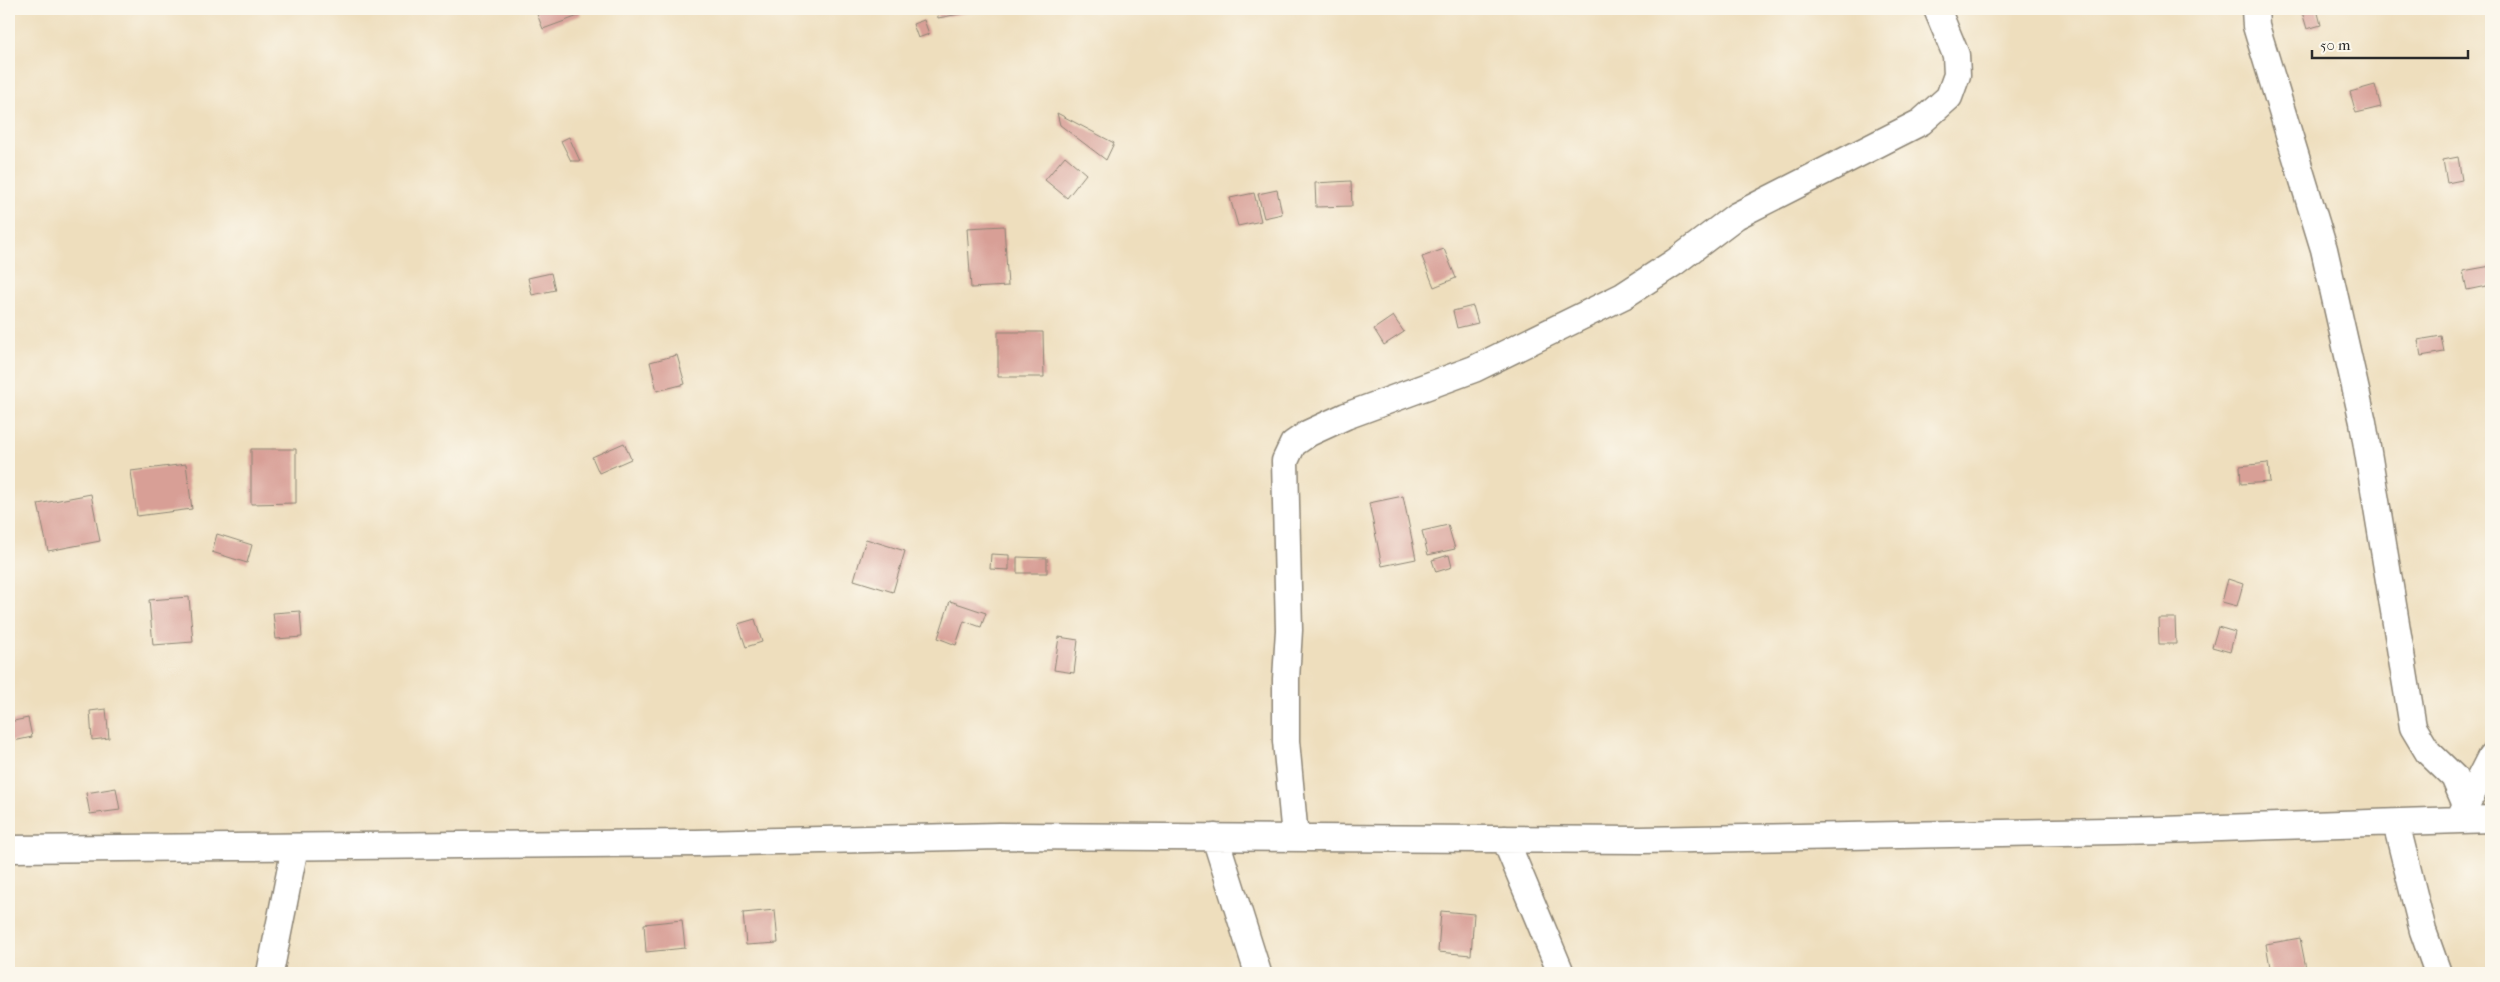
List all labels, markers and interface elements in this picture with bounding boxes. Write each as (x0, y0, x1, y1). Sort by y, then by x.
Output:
scale bar (2312, 28, 2469, 60)
text: 50 m (2320, 36, 2351, 54)

